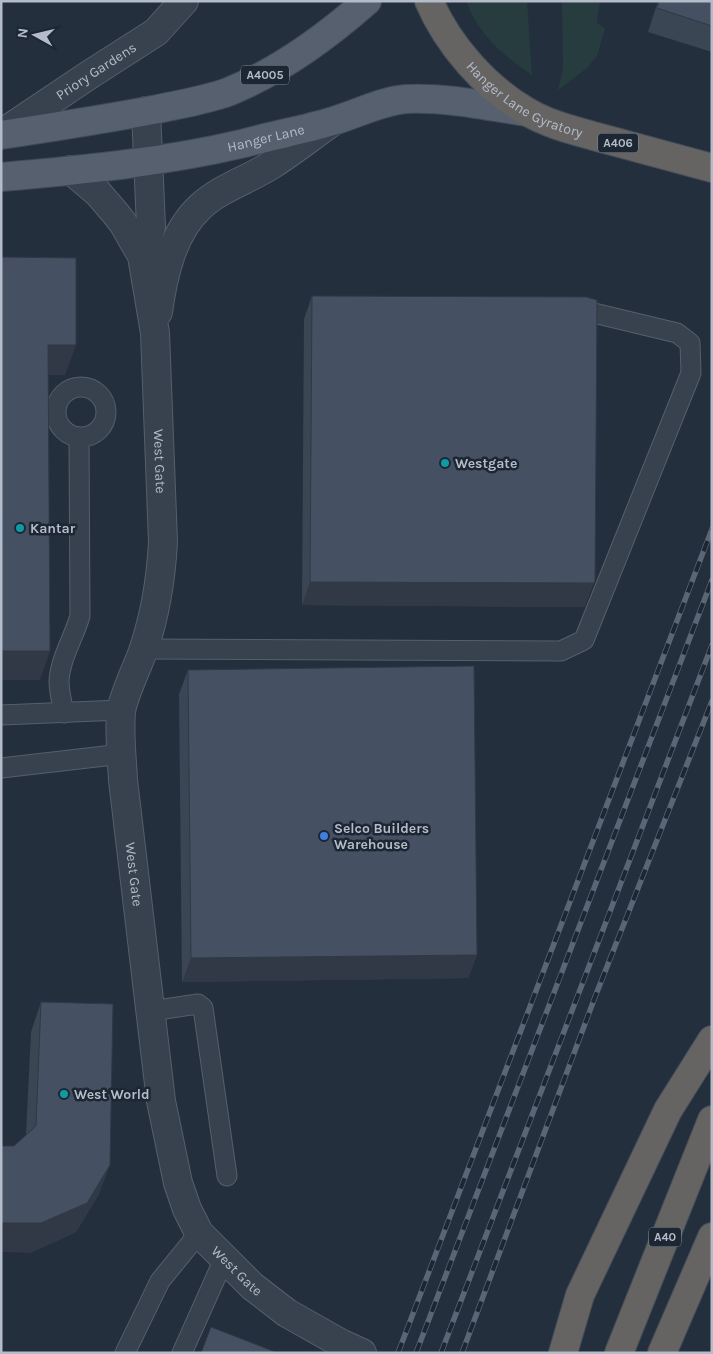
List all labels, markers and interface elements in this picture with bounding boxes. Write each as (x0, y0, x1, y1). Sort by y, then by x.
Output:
north arrow (10, 10, 60, 60)
text: N (14, 27, 32, 39)
street label: Priory Gardens (53, 39, 140, 104)
street label: Hanger Lane Gyratory (462, 58, 585, 142)
road number: A4005 (241, 66, 289, 84)
street label: Hanger Lane (226, 121, 306, 156)
road number: A406 (598, 134, 638, 152)
street label: West Gate (150, 429, 169, 494)
place label: Westgate (455, 455, 517, 472)
marker: Westgate (439, 457, 451, 469)
place label: Kantar (30, 520, 76, 537)
marker: Kantar (14, 522, 26, 534)
place label: Selco Builders Warehouse (334, 820, 429, 853)
marker: Selco Builders Warehouse (318, 830, 330, 842)
street label: West Gate (121, 841, 146, 907)
place label: West World (74, 1086, 150, 1103)
marker: West World (58, 1088, 70, 1100)
road number: A40 (649, 1228, 681, 1246)
street label: West Gate (208, 1242, 266, 1300)

